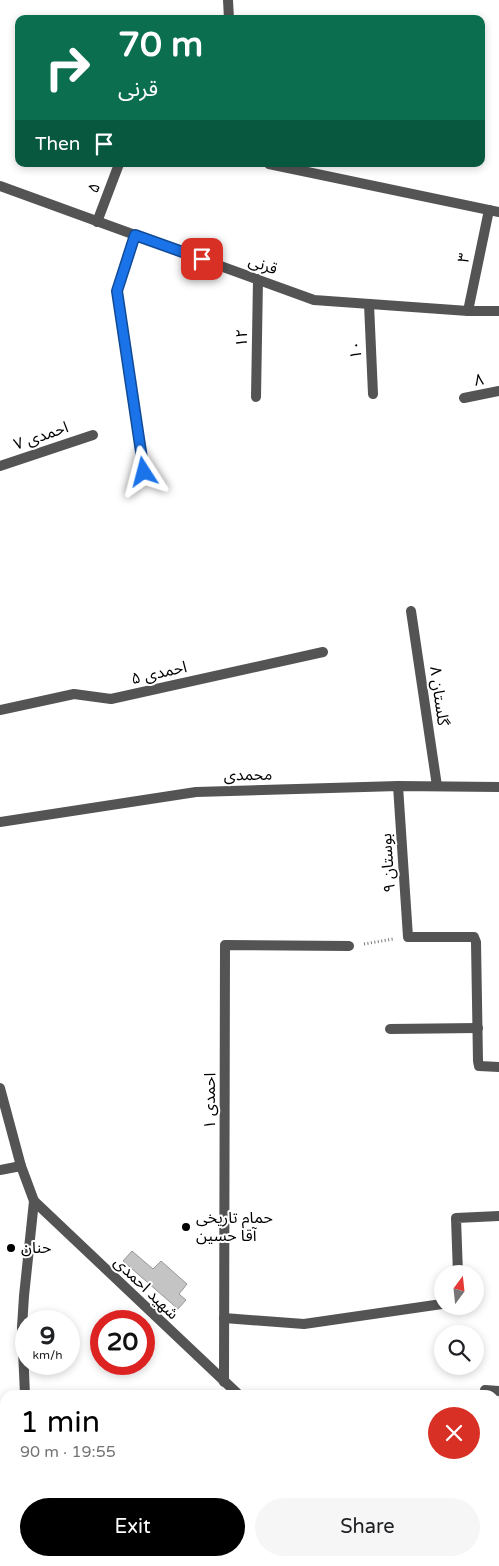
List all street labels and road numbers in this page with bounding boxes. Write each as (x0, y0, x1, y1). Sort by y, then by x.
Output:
street label: ۵ (83, 180, 105, 196)
street label: قرنی (246, 251, 280, 279)
street label: ۳ (453, 251, 475, 265)
street label: ۱۲ (232, 329, 252, 347)
street label: ۱۰ (346, 341, 366, 359)
street label: ۸ (473, 369, 485, 391)
street label: احمدی ۷ (11, 417, 71, 455)
street label: احمدی ۵ (129, 657, 189, 689)
street label: گلستان ۸ (425, 665, 453, 727)
street label: محمدی (224, 765, 272, 785)
street label: بوستان ۹ (376, 833, 400, 893)
street label: احمدی ۱ (200, 1073, 220, 1129)
street label: شهید احمدی (109, 1252, 183, 1324)

